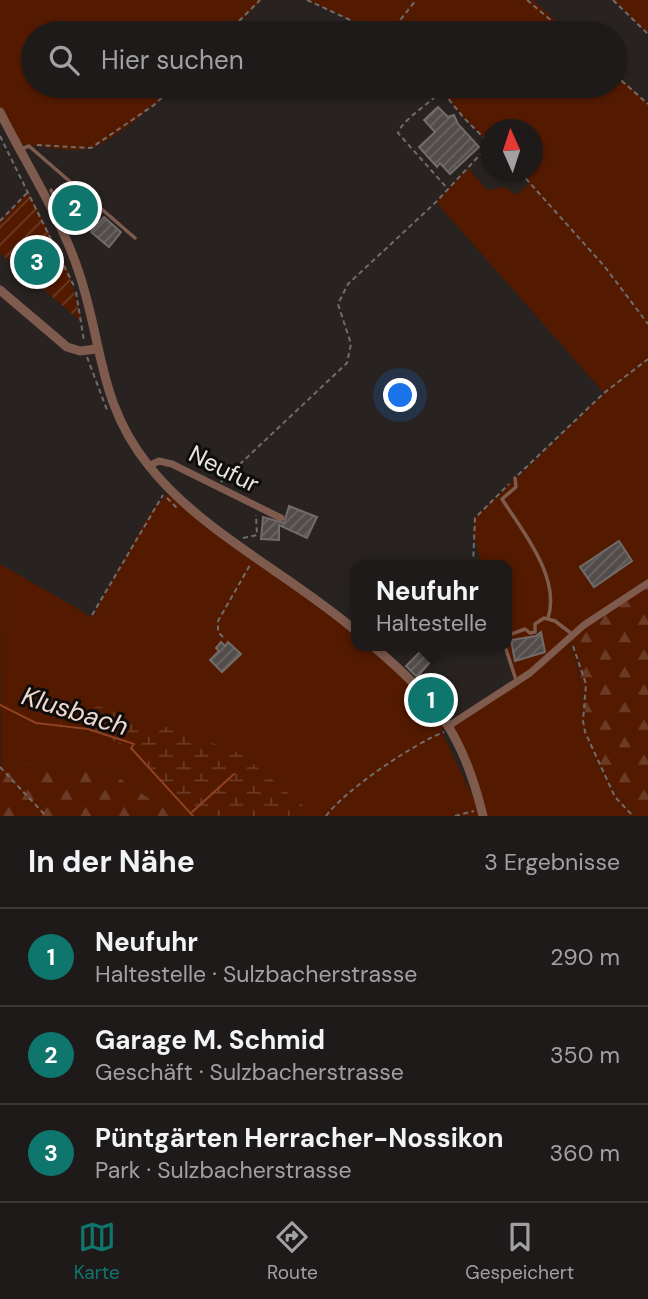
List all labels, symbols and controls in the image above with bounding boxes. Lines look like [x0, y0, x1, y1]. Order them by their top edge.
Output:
search box [21, 21, 627, 98]
icon: search [45, 41, 83, 79]
text: Hier suchen [101, 43, 244, 77]
north arrow [480, 119, 543, 182]
pin: 2 [52, 182, 98, 234]
pin: 3 [14, 236, 60, 288]
your location [383, 378, 417, 412]
street label: Neufur [184, 438, 265, 499]
popup [351, 560, 512, 651]
text: Neufuhr [376, 574, 479, 608]
text: Haltestelle [376, 608, 487, 638]
pin: 1 [408, 674, 454, 726]
water label: Klusbach [18, 679, 132, 743]
text: In der Nähe [28, 842, 195, 881]
text: 3 Ergebnisse [484, 847, 620, 877]
text: Neufuhr [95, 925, 198, 959]
text: 1 [47, 942, 55, 972]
text: 290 m [550, 942, 620, 972]
text: Haltestelle · Sulzbacherstrasse [95, 959, 417, 989]
text: Garage M. Schmid [95, 1023, 325, 1057]
text: 2 [44, 1040, 58, 1070]
text: 350 m [550, 1040, 620, 1070]
text: Geschäft · Sulzbacherstrasse [95, 1057, 404, 1087]
text: Püntgärten Herracher-Nossikon [95, 1121, 504, 1155]
text: 3 [44, 1138, 58, 1168]
text: 360 m [550, 1138, 620, 1168]
text: Park · Sulzbacherstrasse [95, 1155, 352, 1185]
tab: Karte [74, 1218, 120, 1285]
tab: Route [267, 1218, 318, 1285]
tab: Gespeichert [465, 1218, 574, 1285]

